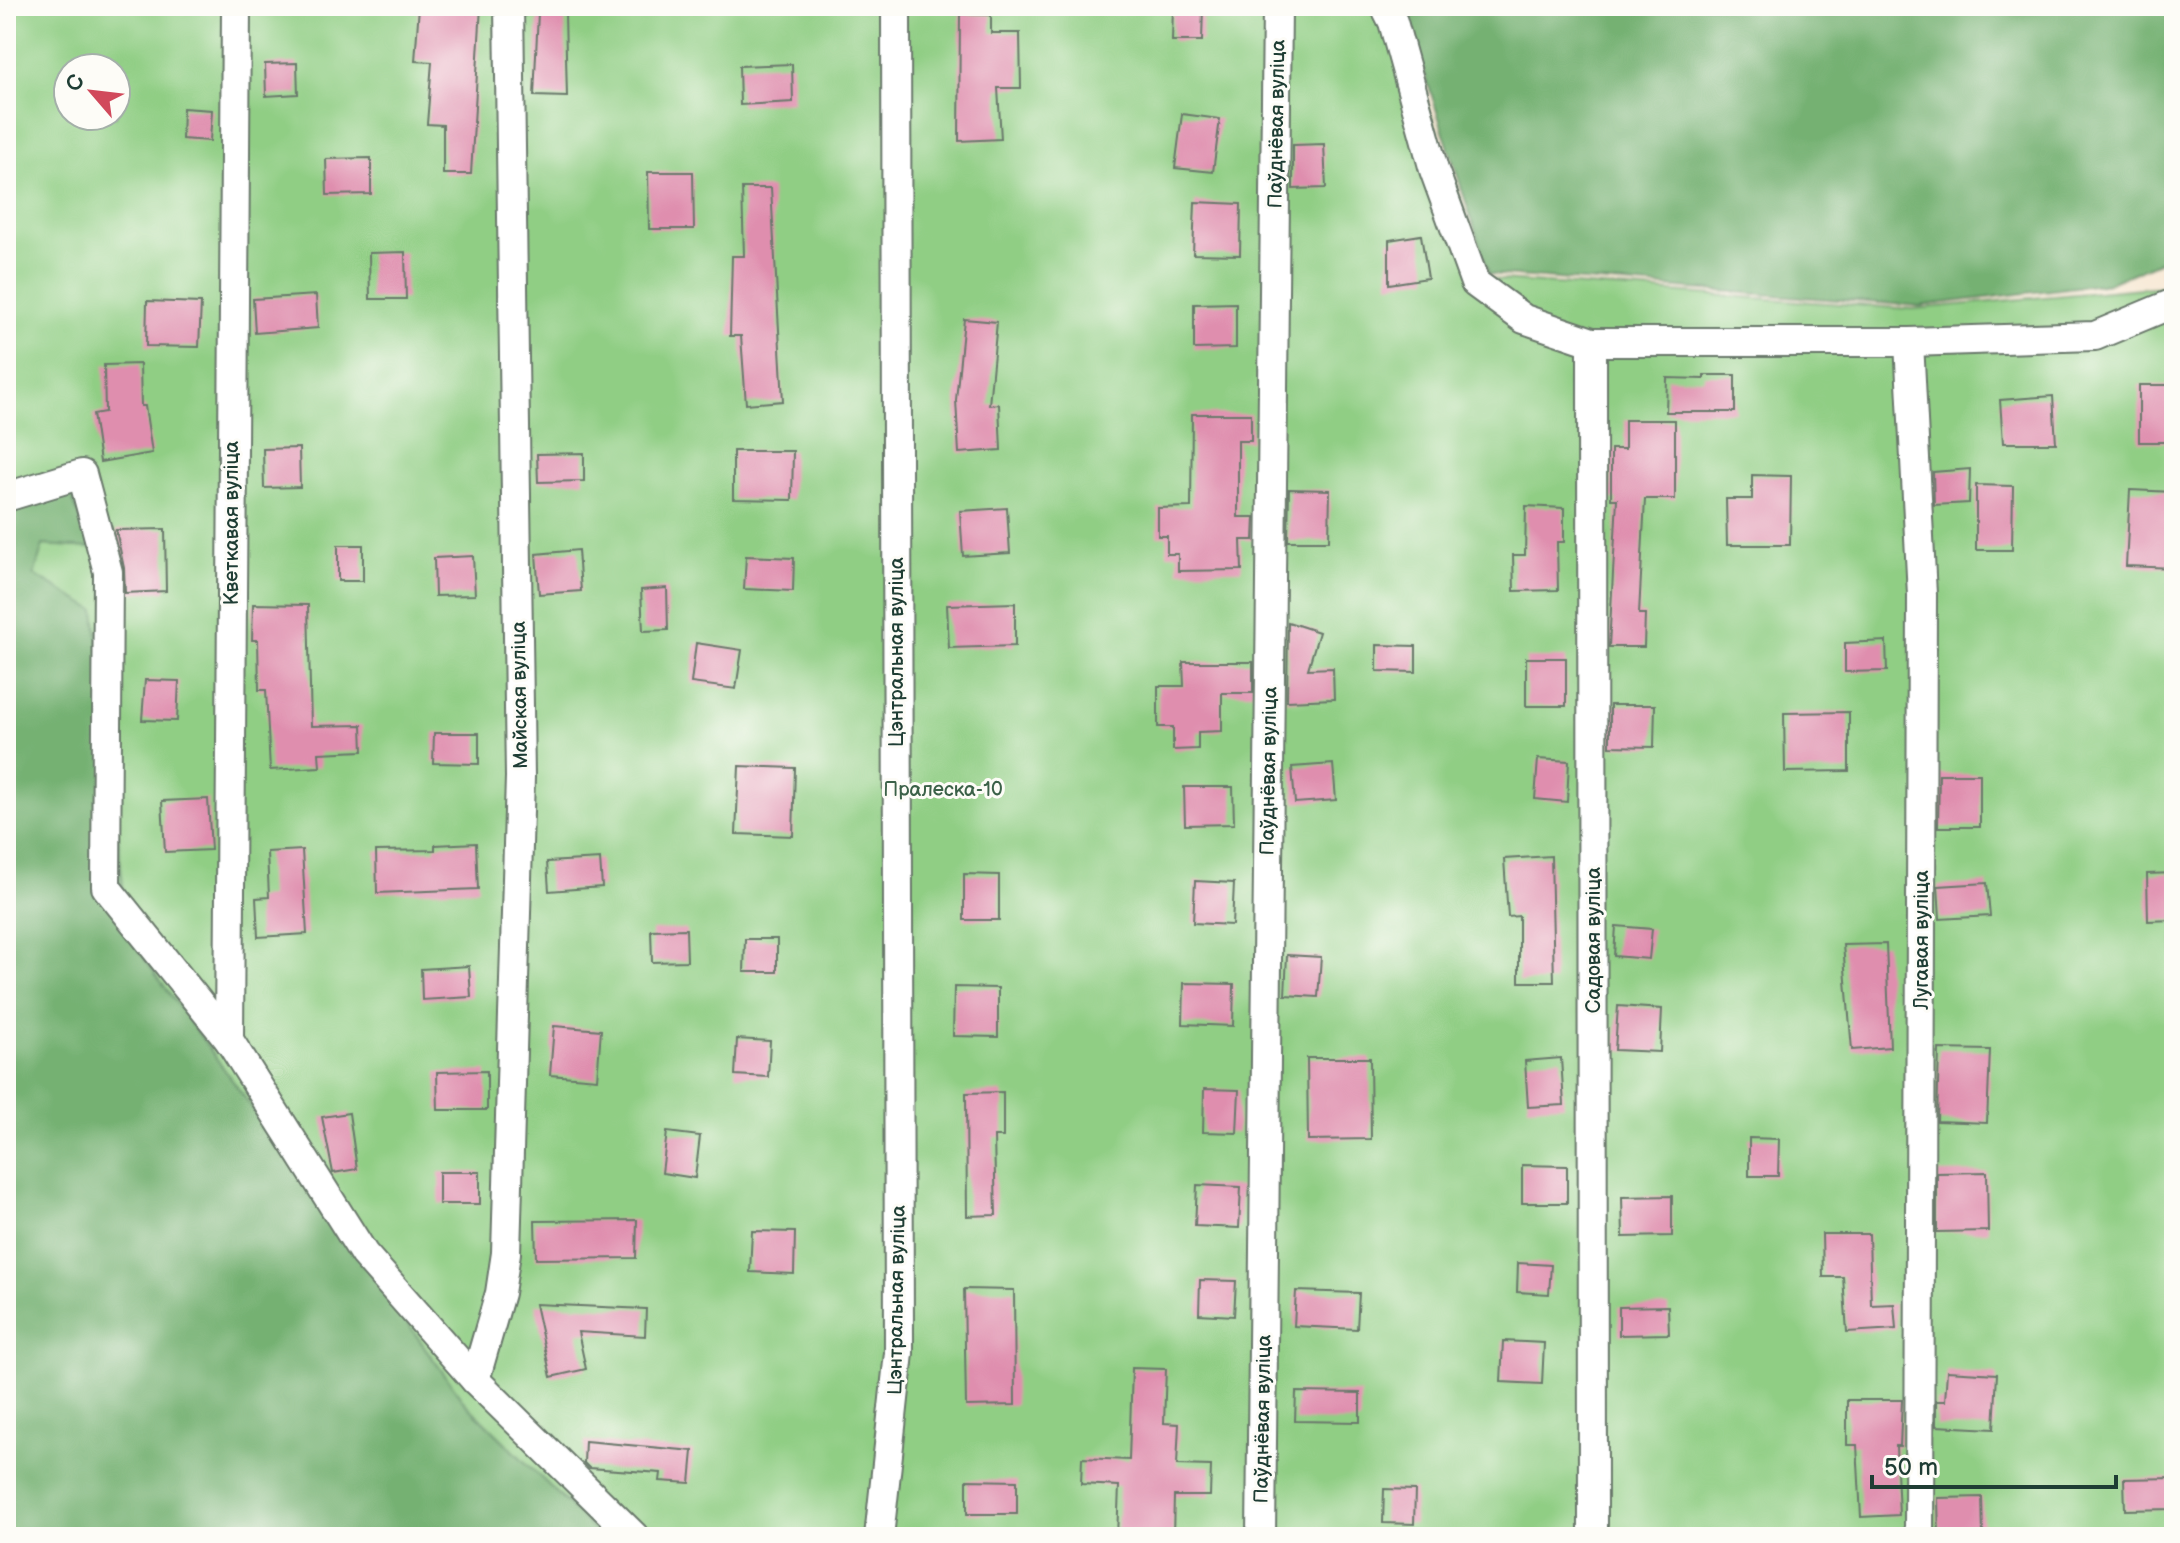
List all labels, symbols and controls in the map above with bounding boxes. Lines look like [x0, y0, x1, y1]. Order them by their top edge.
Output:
street label: Паўднёвая вуліца [1264, 39, 1290, 209]
north arrow [52, 52, 132, 132]
text: С [60, 70, 91, 96]
street label: Кветкавая вуліца [220, 441, 244, 605]
street label: Цэнтральная вуліца [885, 557, 909, 747]
street label: Майская вуліца [507, 621, 533, 769]
street label: Паўднёвая вуліца [1256, 686, 1282, 856]
park label: Пралеска-10 [883, 778, 1003, 802]
street label: Садовая вуліца [1582, 867, 1606, 1013]
street label: Лугавая вуліца [1910, 870, 1934, 1011]
street label: Цэнтральная вуліца [883, 1205, 911, 1395]
street label: Паўднёвая вуліца [1250, 1334, 1276, 1504]
scale bar [1872, 1439, 2116, 1489]
text: 50 m [1884, 1453, 1938, 1482]

